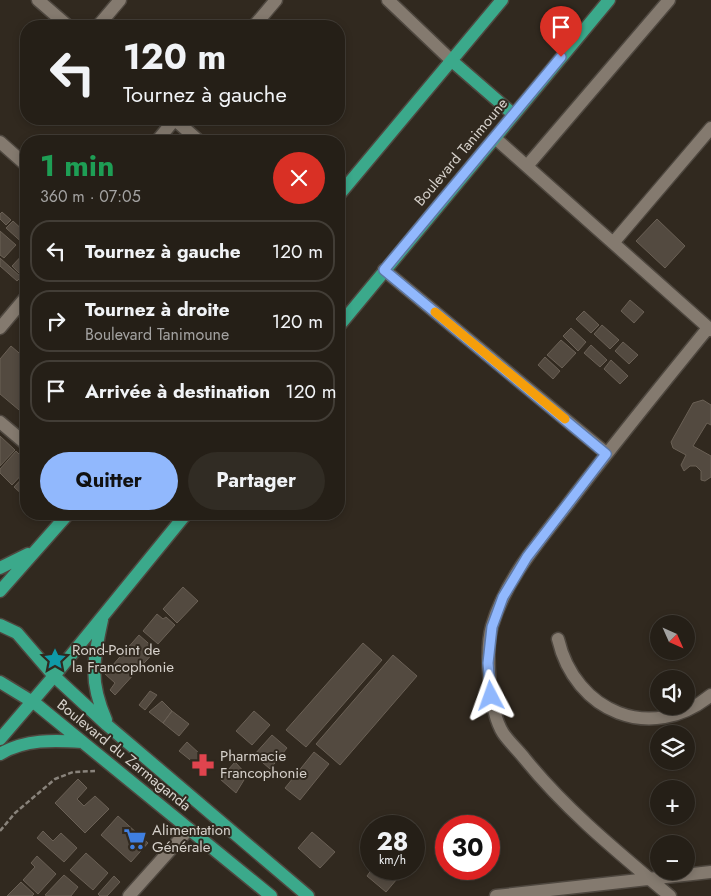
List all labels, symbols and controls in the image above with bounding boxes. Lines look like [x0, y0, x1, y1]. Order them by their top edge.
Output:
pin [540, 6, 582, 57]
icon: arrive [547, 13, 575, 41]
text: 120 m [123, 32, 226, 82]
icon: left [40, 40, 105, 105]
text: Tournez à gauche [123, 78, 287, 110]
street label: Boulevard Tanimoune [409, 93, 513, 211]
text: 1 min [40, 144, 114, 187]
button: close [273, 152, 325, 204]
text: 360 m · 07:05 [40, 185, 141, 208]
icon: left [42, 237, 70, 265]
text: Tournez à gauche [85, 238, 241, 265]
text: 120 m [272, 238, 323, 265]
text: Tournez à droite [85, 296, 230, 323]
icon: right [42, 307, 70, 335]
text: 120 m [272, 308, 323, 335]
text: Boulevard Tanimoune [85, 323, 229, 346]
icon: arrive [42, 377, 70, 405]
text: Arrivée à destination [85, 378, 270, 405]
text: 120 m [285, 378, 337, 405]
button: Quitter [40, 452, 178, 510]
button: Partager [188, 452, 325, 510]
north arrow [650, 615, 695, 660]
map controls [650, 615, 695, 880]
place label: Rond-Point de la Francophonie [72, 639, 174, 678]
place icon: Rond-Point de la Francophonie [42, 646, 68, 672]
position arrow [464, 669, 516, 721]
button: sound [650, 670, 695, 715]
street label: Boulevard du Zarmaganda [52, 694, 196, 816]
button: layers [650, 725, 695, 770]
place label: Pharmacie Francophonie [220, 745, 307, 784]
pharmacy icon: Pharmacie Francophonie [190, 752, 216, 778]
button: + [650, 780, 695, 825]
speed limit sign: 30 [435, 815, 500, 880]
place label: Alimentation Générale [152, 819, 231, 858]
text: 28 [376, 823, 409, 859]
supermarket icon: Alimentation Générale [122, 826, 148, 852]
button: − [650, 835, 695, 880]
text: km/h [379, 851, 406, 869]

